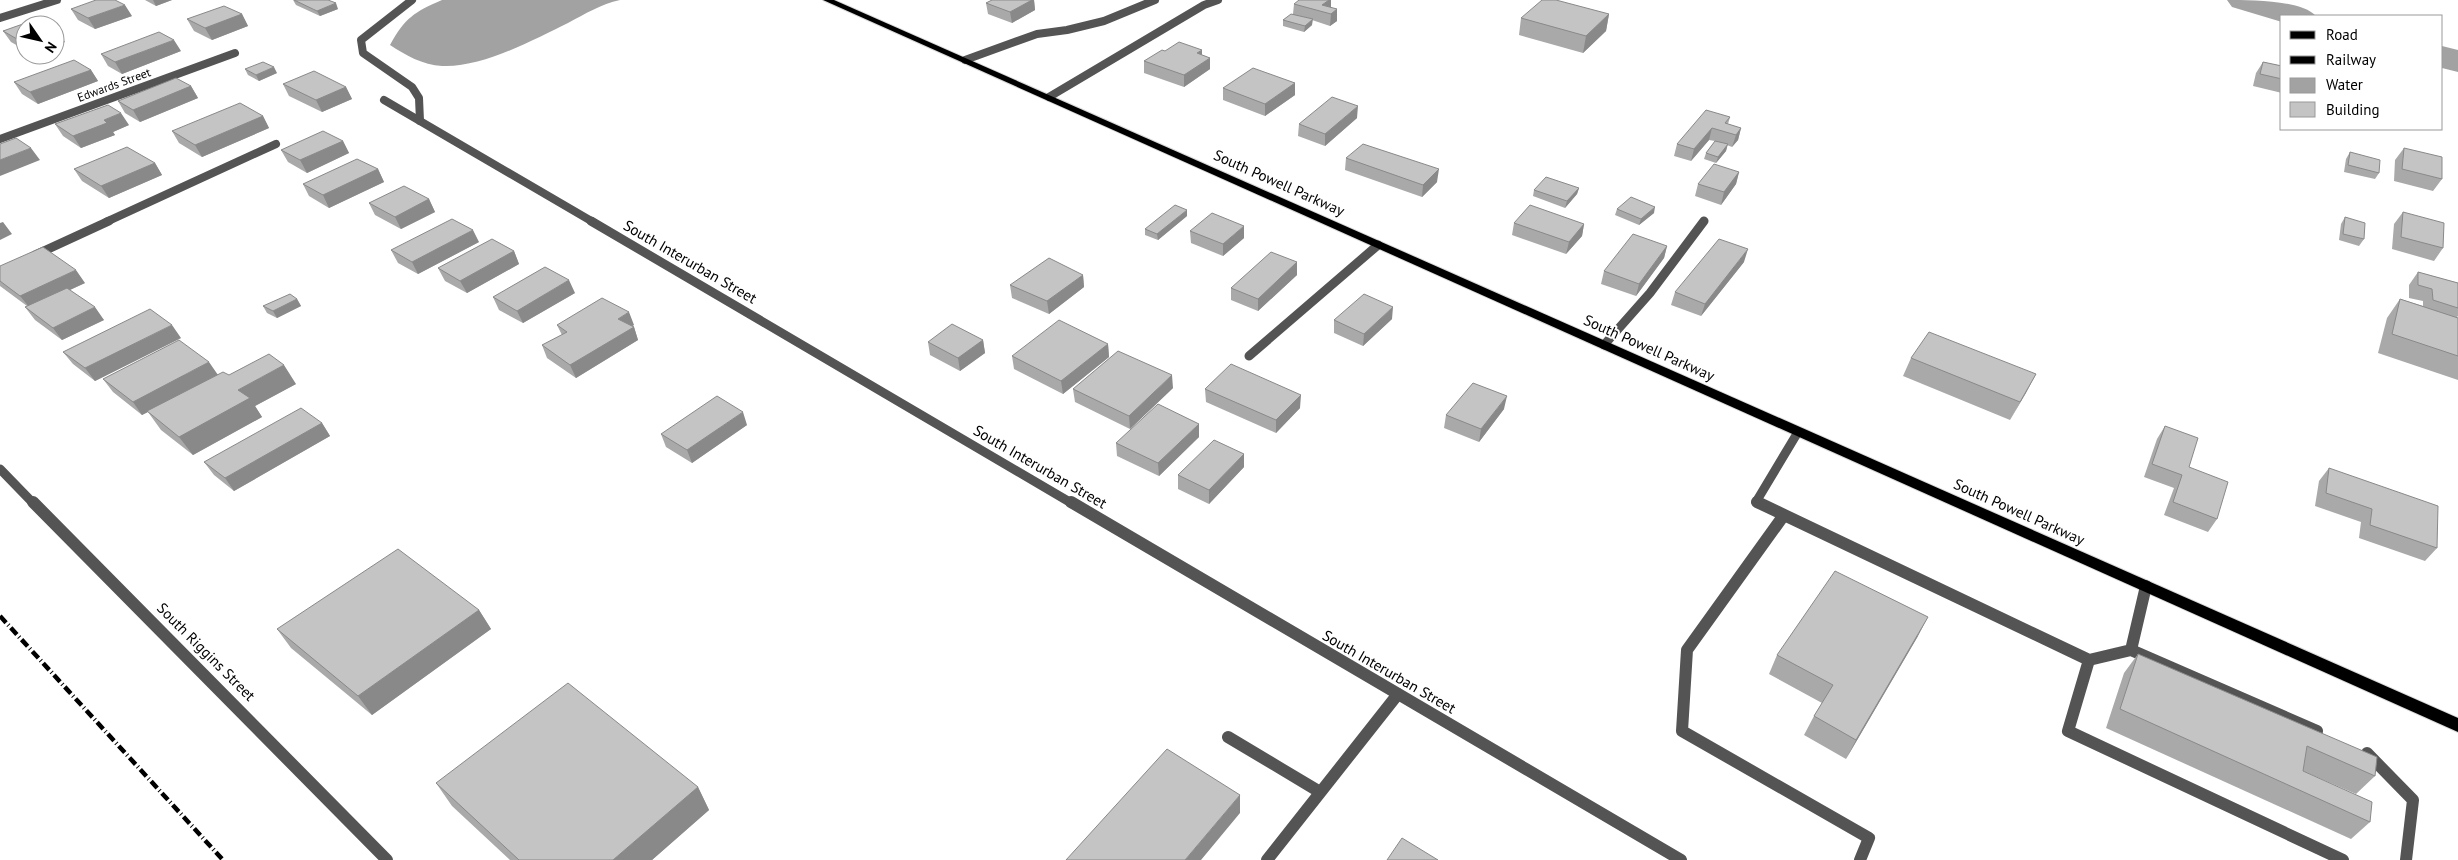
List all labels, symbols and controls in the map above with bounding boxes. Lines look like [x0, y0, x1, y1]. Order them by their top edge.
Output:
north arrow [15, 15, 65, 65]
legend [2280, 15, 2443, 130]
text: Road [2326, 25, 2358, 44]
text: N [41, 38, 61, 56]
text: Railway [2326, 50, 2376, 69]
street label: Edwards Street [75, 64, 153, 105]
text: Water [2326, 75, 2363, 94]
text: Building [2326, 100, 2380, 119]
street label: South Powell Parkway [1211, 145, 1348, 220]
street label: South Interurban Street [620, 216, 760, 308]
street label: South Powell Parkway [1581, 310, 1718, 385]
street label: South Interurban Street [970, 421, 1110, 513]
street label: South Powell Parkway [1951, 474, 2088, 549]
street label: South Riggins Street [153, 599, 259, 705]
street label: South Interurban Street [1319, 626, 1459, 718]

